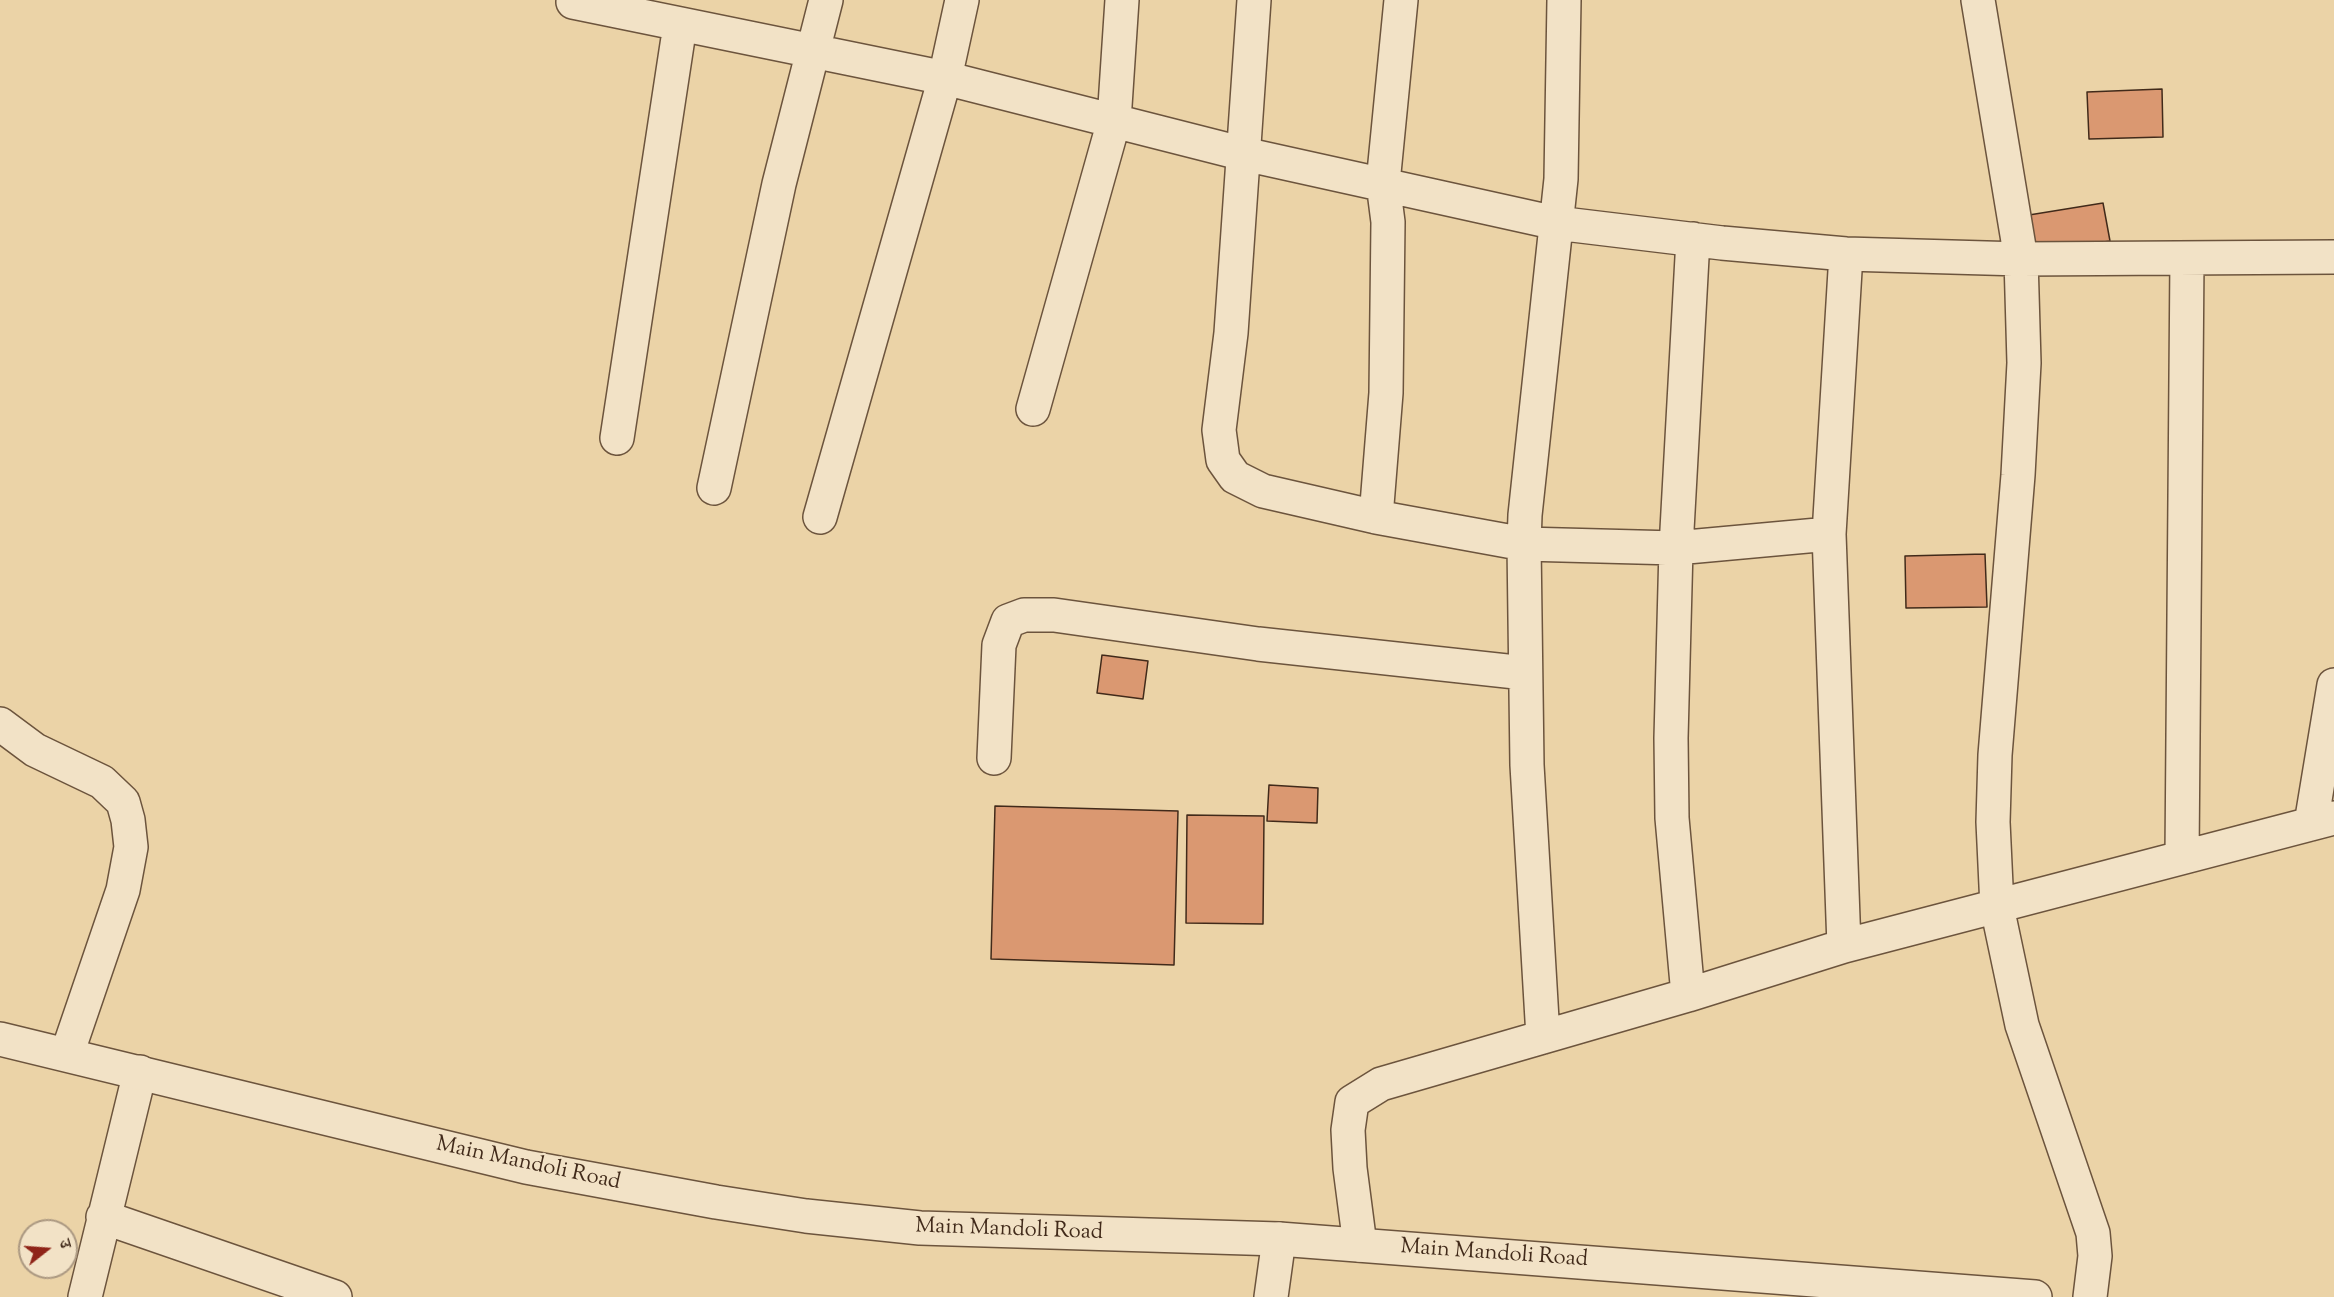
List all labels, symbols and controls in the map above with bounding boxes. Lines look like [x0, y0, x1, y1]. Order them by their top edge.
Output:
street label: Main Mandoli Road [433, 1133, 623, 1197]
street label: Main Mandoli Road [915, 1215, 1103, 1247]
north arrow [18, 1219, 78, 1279]
street label: Main Mandoli Road [1399, 1235, 1589, 1275]
text: उ [52, 1237, 76, 1251]

